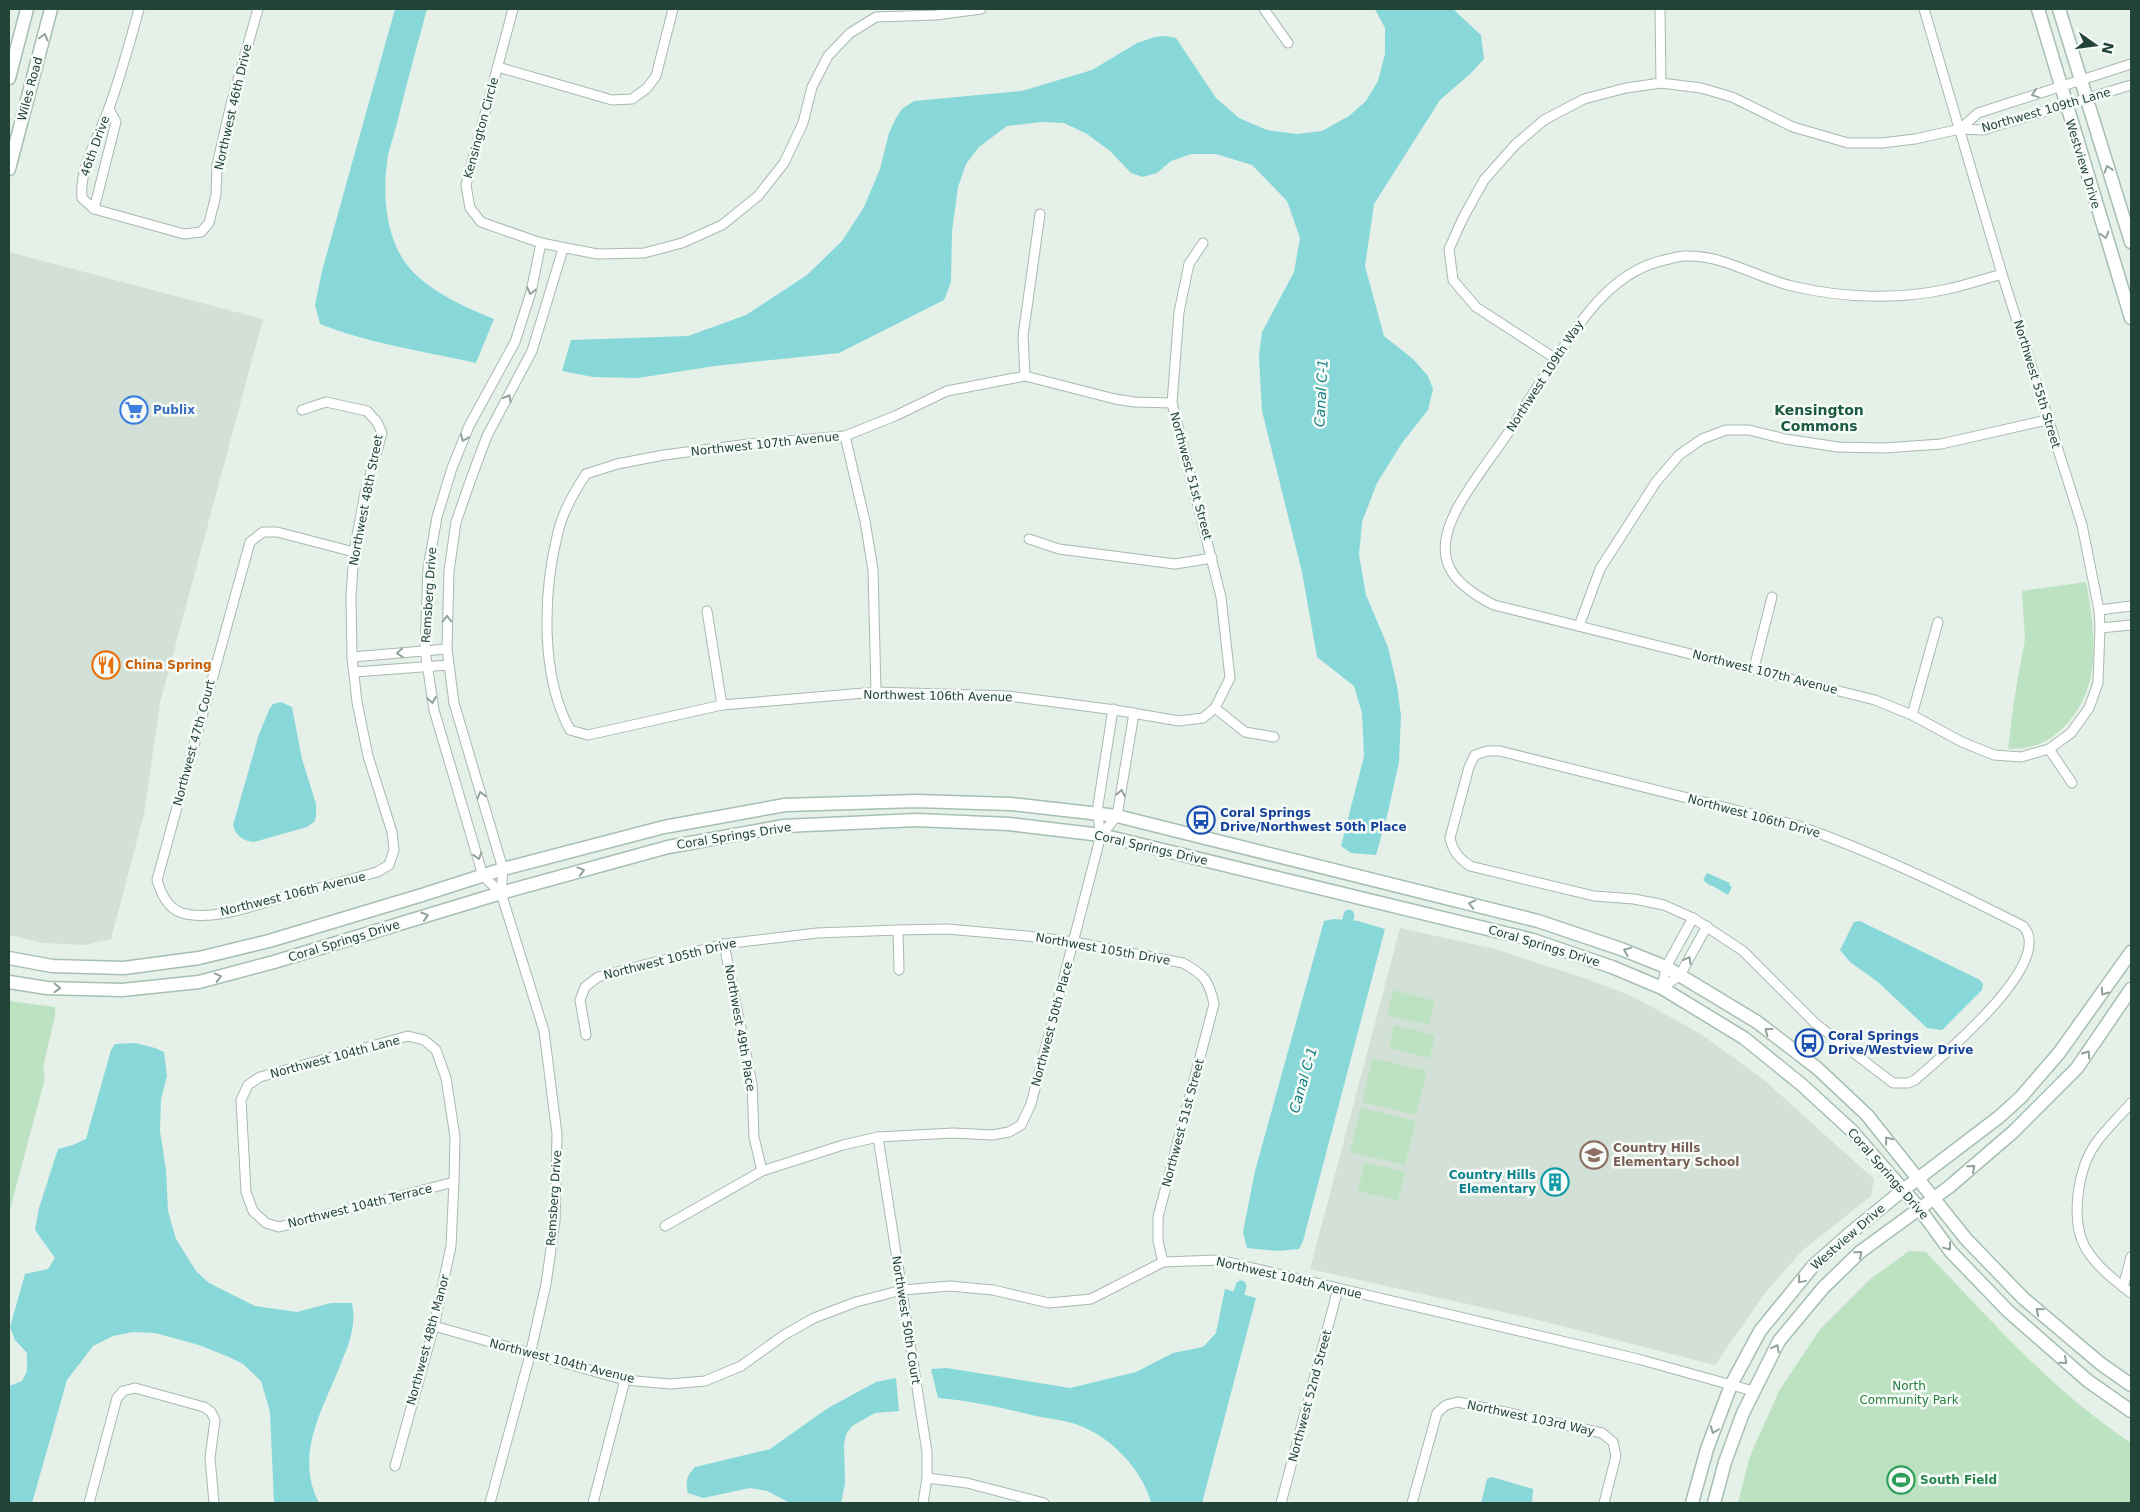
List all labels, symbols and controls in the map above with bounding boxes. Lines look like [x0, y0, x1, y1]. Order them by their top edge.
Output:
north arrow [2070, 20, 2120, 70]
one-way arrow [38, 33, 49, 42]
text: N [2098, 41, 2117, 56]
street label: Northwest 46th Drive [212, 43, 254, 171]
street label: Wiles Road [15, 55, 45, 123]
street label: Kensington Circle [461, 76, 501, 180]
street label: Northwest 109th Lane [1980, 85, 2112, 135]
one-way arrow [2031, 88, 2039, 98]
street label: 46th Drive [78, 114, 112, 178]
street label: Westview Drive [2063, 118, 2103, 210]
one-way arrow [2104, 166, 2114, 174]
one-way arrow [2099, 230, 2109, 239]
one-way arrow [526, 286, 536, 294]
street label: Northwest 109th Way [1504, 318, 1586, 434]
street label: Northwest 55th Street [2011, 318, 2063, 450]
water label: Canal C-1 [1311, 359, 1331, 427]
one-way arrow [502, 394, 512, 403]
supermarket icon: Publix [119, 395, 149, 425]
district label: Kensington Commons [1774, 402, 1864, 434]
place label: Publix [153, 403, 195, 417]
street label: Northwest 51st Street [1167, 410, 1215, 542]
street label: Northwest 107th Avenue [690, 429, 840, 459]
street label: Northwest 48th Street [346, 433, 386, 567]
one-way arrow [460, 433, 471, 442]
street label: Remsberg Drive [419, 546, 439, 644]
one-way arrow [442, 615, 452, 623]
one-way arrow [396, 647, 404, 658]
street label: Northwest 107th Avenue [1691, 647, 1839, 697]
restaurant icon: China Spring [91, 650, 121, 680]
place label: China Spring [125, 658, 212, 672]
street label: Northwest 47th Court [170, 678, 218, 808]
street label: Northwest 106th Avenue [863, 688, 1013, 704]
one-way arrow [427, 695, 437, 704]
one-way arrow [1115, 788, 1125, 797]
one-way arrow [477, 791, 487, 800]
street label: Northwest 106th Drive [1686, 792, 1822, 840]
bus stop icon: Coral Springs Drive/Northwest 50th Place [1186, 805, 1216, 835]
place label: Coral Springs Drive/Northwest 50th Place [1220, 806, 1407, 834]
street label: Coral Springs Drive [676, 820, 792, 852]
street label: Coral Springs Drive [1093, 828, 1209, 868]
one-way arrow [472, 851, 482, 859]
one-way arrow [576, 867, 584, 877]
street label: Northwest 106th Avenue [219, 869, 367, 919]
one-way arrow [1468, 899, 1477, 909]
one-way arrow [420, 912, 428, 922]
street label: Coral Springs Drive [287, 917, 401, 965]
street label: Coral Springs Drive [1487, 922, 1601, 970]
street label: Northwest 105th Drive [1035, 930, 1171, 968]
street label: Northwest 105th Drive [602, 936, 738, 982]
one-way arrow [1623, 947, 1632, 958]
one-way arrow [1682, 956, 1692, 965]
street label: Northwest 50th Place [1029, 960, 1075, 1088]
street label: Northwest 49th Place [722, 963, 758, 1093]
one-way arrow [214, 972, 223, 983]
one-way arrow [54, 983, 61, 993]
one-way arrow [2101, 986, 2110, 996]
one-way arrow [1765, 1028, 1774, 1036]
bus stop icon: Coral Springs Drive/Westview Drive [1794, 1028, 1824, 1058]
place label: Coral Springs Drive/Westview Drive [1828, 1029, 1973, 1057]
street label: Northwest 104th Lane [269, 1033, 401, 1081]
water label: Canal C-1 [1286, 1045, 1320, 1115]
one-way arrow [2081, 1050, 2090, 1060]
street label: Northwest 51st Street [1159, 1057, 1207, 1189]
street label: Coral Springs Drive [1845, 1126, 1931, 1222]
one-way arrow [1885, 1137, 1893, 1146]
school or university icon: Country Hills Elementary School [1579, 1140, 1609, 1170]
place label: Country Hills Elementary School [1613, 1141, 1739, 1169]
street label: Remsberg Drive [544, 1149, 564, 1247]
one-way arrow [1966, 1164, 1975, 1173]
building icon: Country Hills Elementary [1540, 1167, 1570, 1197]
place label: Country Hills Elementary [1449, 1168, 1536, 1196]
street label: Northwest 104th Terrace [286, 1181, 434, 1231]
street label: Westview Drive [1808, 1201, 1888, 1273]
one-way arrow [1942, 1241, 1951, 1251]
one-way arrow [1853, 1251, 1862, 1260]
street label: Northwest 104th Avenue [1215, 1254, 1363, 1302]
street label: Northwest 50th Court [889, 1255, 923, 1386]
street label: Northwest 48th Manor [404, 1273, 452, 1407]
one-way arrow [1798, 1274, 1806, 1283]
one-way arrow [2035, 1307, 2044, 1316]
street label: Northwest 52nd Street [1286, 1328, 1334, 1464]
street label: Northwest 104th Avenue [488, 1336, 636, 1386]
one-way arrow [1769, 1345, 1779, 1354]
one-way arrow [2059, 1355, 2068, 1364]
park label: North Community Park [1859, 1379, 1959, 1407]
street label: Northwest 103rd Way [1466, 1398, 1596, 1438]
one-way arrow [1709, 1425, 1720, 1434]
sports icon: South Field [1886, 1465, 1916, 1495]
place label: South Field [1920, 1473, 1997, 1487]

